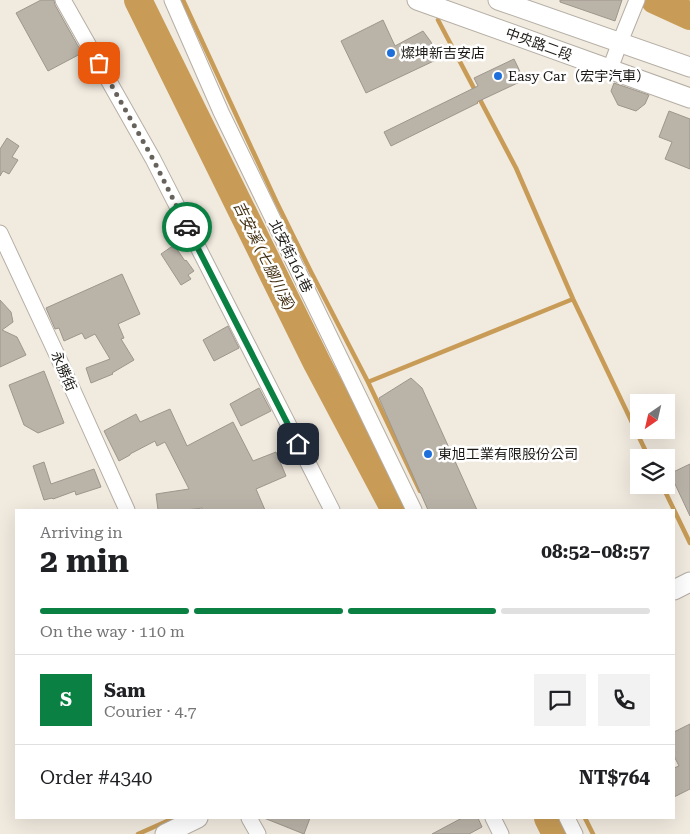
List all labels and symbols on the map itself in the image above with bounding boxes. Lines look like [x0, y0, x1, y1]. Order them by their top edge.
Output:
street label: 中央路二段 [503, 25, 575, 63]
pin [78, 42, 120, 84]
place label: 燦坤新吉安店 [401, 45, 485, 61]
marker: 燦坤新吉安店 [385, 47, 397, 59]
place label: Easy Car（宏宇汽車） [508, 68, 650, 84]
marker: Easy Car（宏宇汽車） [492, 70, 504, 82]
water label: 吉安溪 (七腳川溪) [230, 198, 298, 314]
courier [162, 202, 212, 252]
street label: 北安街161巷 [266, 217, 316, 295]
street label: 永勝街 [48, 349, 80, 393]
north arrow [630, 394, 675, 439]
pin [277, 423, 319, 465]
place label: 東旭工業有限股份公司 [438, 446, 578, 462]
marker: 東旭工業有限股份公司 [422, 448, 434, 460]

